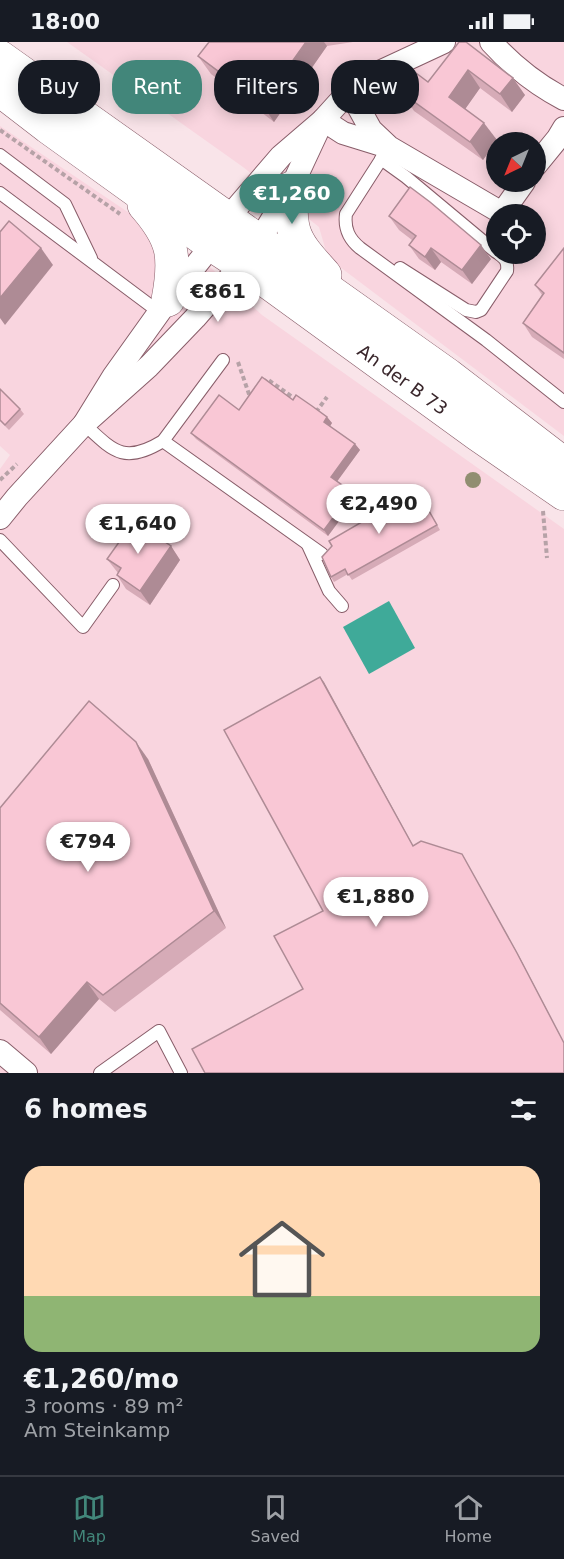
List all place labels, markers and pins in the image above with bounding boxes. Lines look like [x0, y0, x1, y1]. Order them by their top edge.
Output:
pin: €1,260 [243, 174, 341, 225]
pin: €861 [182, 272, 254, 323]
pin: €2,490 [330, 484, 428, 535]
pin: €1,640 [89, 504, 187, 555]
pin: €794 [52, 822, 124, 873]
pin: €1,880 [327, 877, 425, 928]

